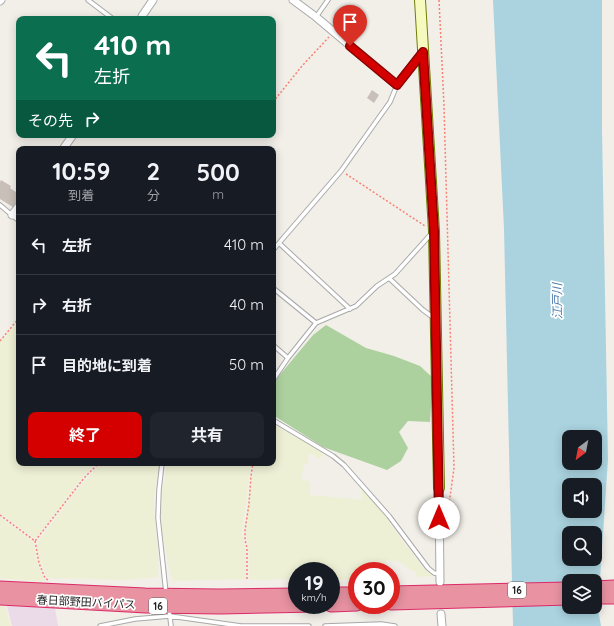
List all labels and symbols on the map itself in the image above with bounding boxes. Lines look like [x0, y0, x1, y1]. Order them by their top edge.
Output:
pin [333, 5, 367, 46]
water label: 江戸川 [549, 281, 565, 319]
north arrow [562, 430, 602, 470]
position arrow [418, 497, 460, 539]
speed limit sign: 30 [348, 562, 400, 614]
road number: 16 [508, 582, 526, 598]
street label: 春日部野田バイパス [36, 592, 136, 612]
road number: 16 [149, 598, 167, 614]

